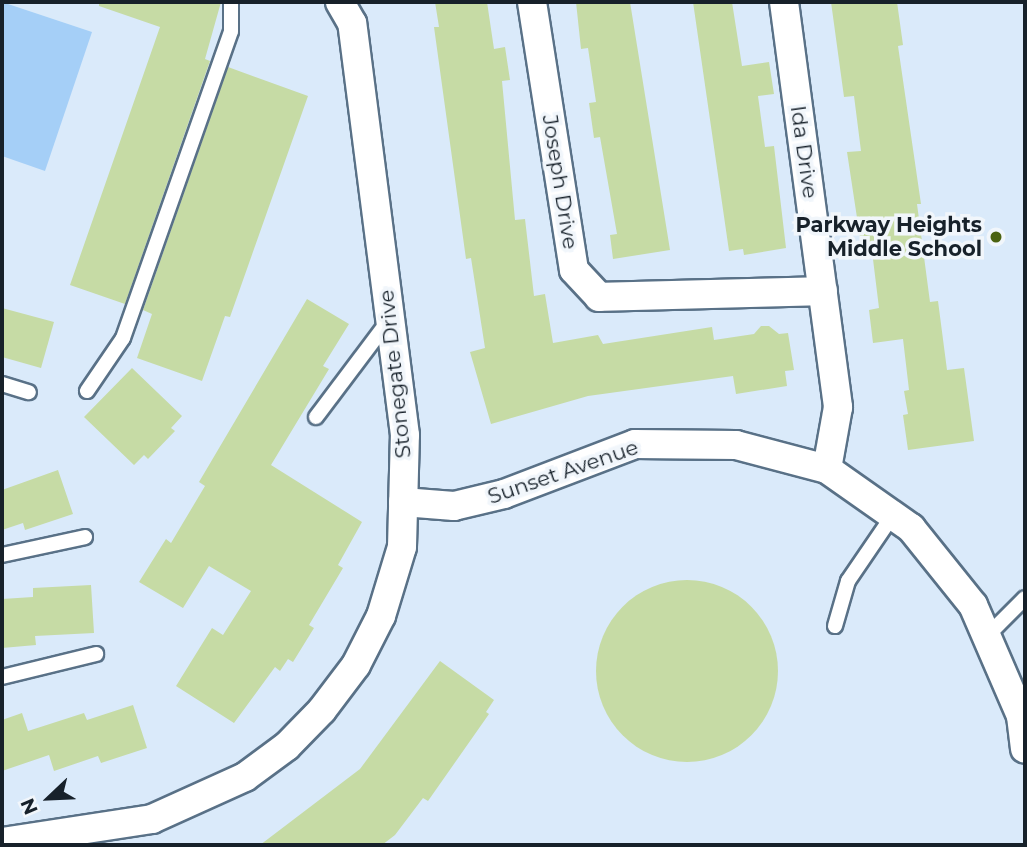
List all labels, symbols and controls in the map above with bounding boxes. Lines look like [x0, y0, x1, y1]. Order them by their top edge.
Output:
street label: Ida Drive [785, 104, 823, 200]
street label: Joseph Drive [537, 113, 583, 251]
place label: Parkway Heights Middle School [795, 212, 982, 262]
marker: Parkway Heights Middle School [988, 229, 1004, 245]
street label: Stonegate Drive [374, 289, 416, 459]
street label: Sunset Avenue [484, 434, 642, 510]
north arrow [14, 763, 84, 833]
text: N [16, 795, 43, 818]

